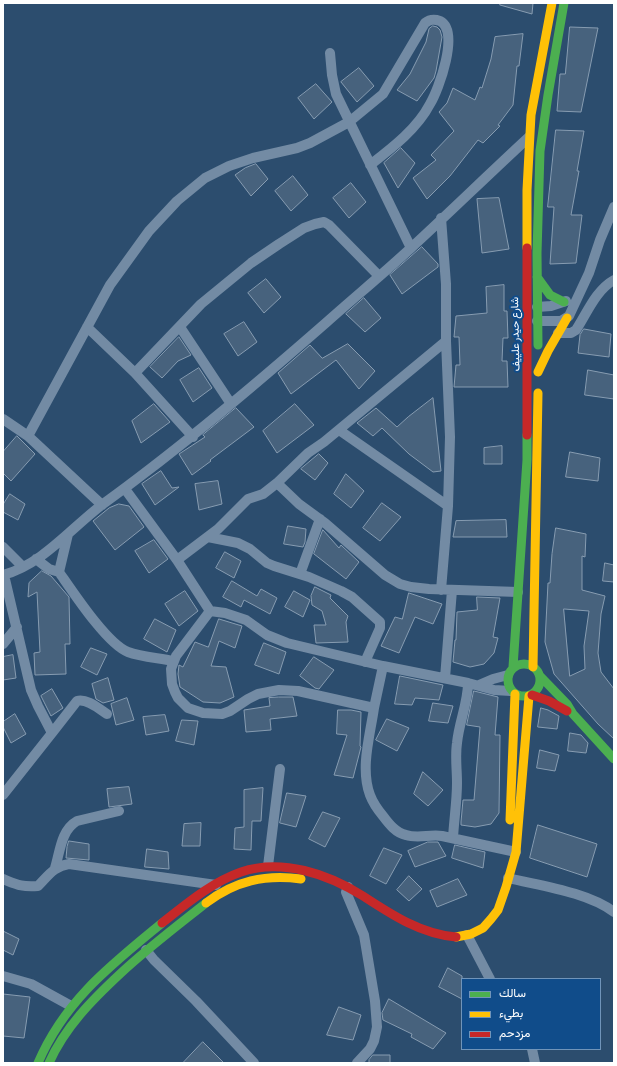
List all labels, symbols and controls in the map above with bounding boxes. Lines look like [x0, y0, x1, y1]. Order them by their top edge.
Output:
street label: شارع حيدر علييف [509, 297, 523, 371]
legend [461, 978, 601, 1050]
text: سالك [499, 986, 526, 1001]
text: بطيء [499, 1006, 523, 1021]
text: مزدحم [499, 1026, 530, 1041]

